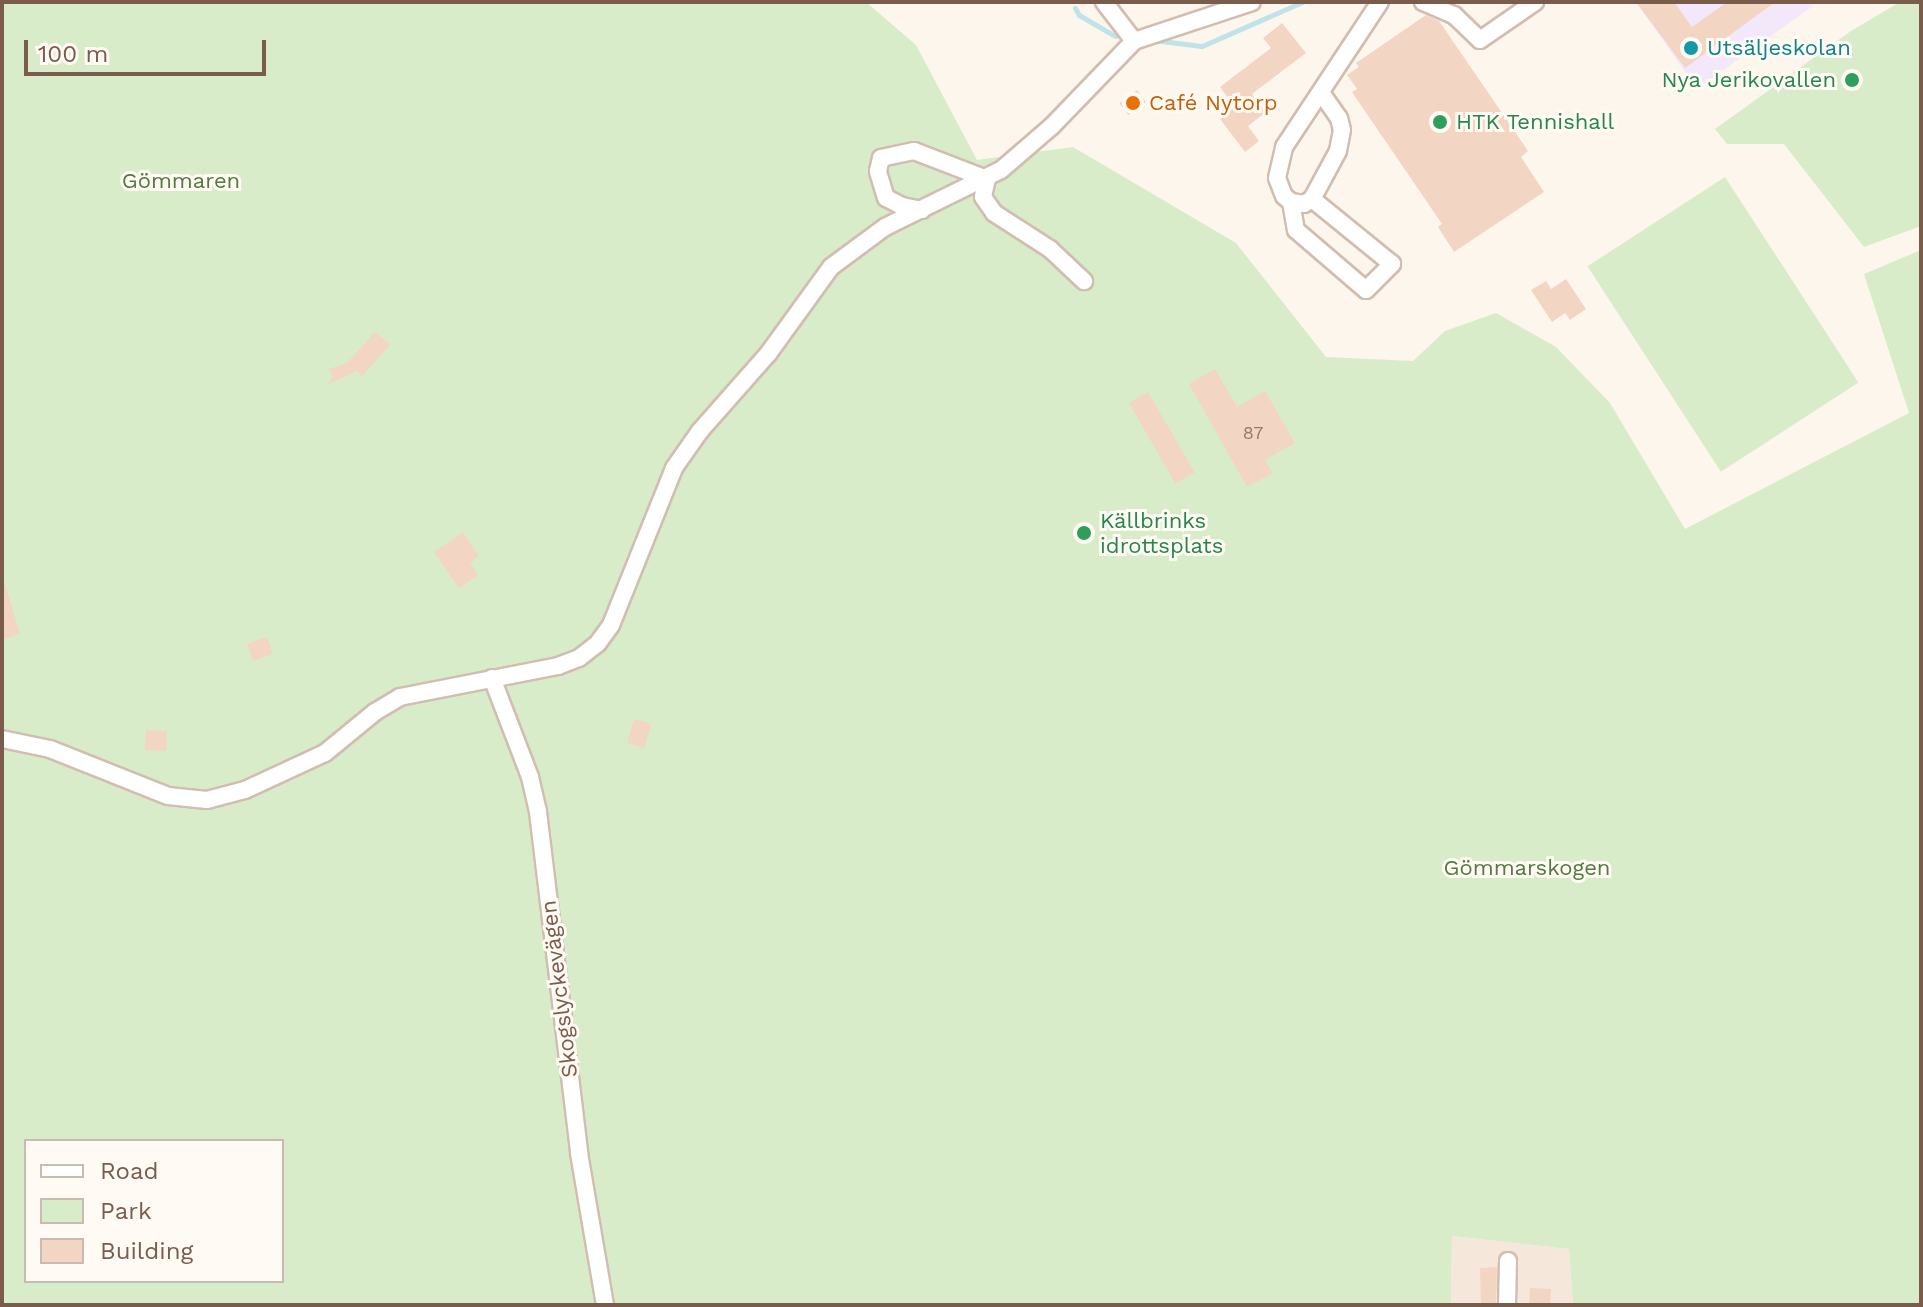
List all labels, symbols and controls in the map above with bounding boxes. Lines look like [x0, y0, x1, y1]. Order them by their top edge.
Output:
scale bar [28, 24, 270, 74]
place label: Utsäljeskolan [1707, 35, 1851, 61]
marker: Utsäljeskolan [1682, 39, 1700, 57]
text: 100 m [38, 40, 108, 68]
place label: Nya Jerikovallen [1660, 67, 1836, 93]
marker: Nya Jerikovallen [1843, 71, 1861, 89]
place label: Café Nytorp [1149, 90, 1278, 116]
marker: Café Nytorp [1124, 94, 1142, 112]
place label: HTK Tennishall [1456, 109, 1615, 135]
marker: HTK Tennishall [1431, 113, 1449, 131]
park label: Gömmaren [122, 168, 240, 194]
house number: 87 [1243, 422, 1263, 444]
place label: Källbrinks idrottsplats [1100, 507, 1223, 558]
marker: Källbrinks idrottsplats [1075, 524, 1093, 542]
park label: Gömmarskogen [1444, 855, 1610, 881]
street label: Skogslyckevägen [535, 899, 583, 1079]
legend [24, 1139, 284, 1283]
text: Road [100, 1157, 159, 1185]
text: Park [100, 1197, 152, 1225]
text: Building [100, 1237, 193, 1265]

